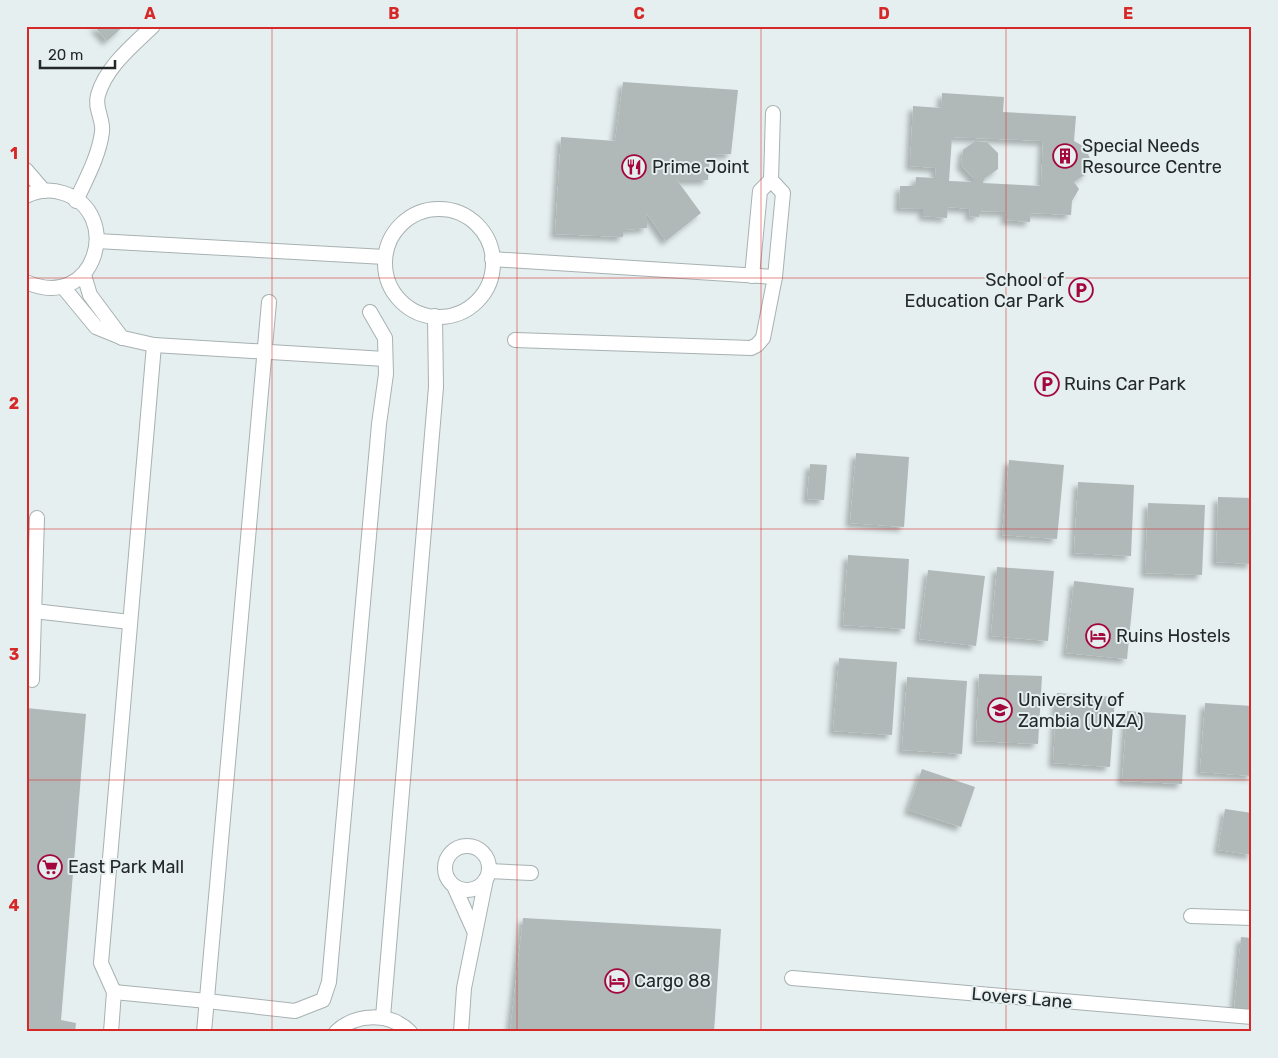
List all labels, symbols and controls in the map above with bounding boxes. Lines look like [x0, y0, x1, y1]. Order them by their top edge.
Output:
text: A [144, 4, 156, 23]
text: B [388, 4, 400, 23]
text: C [633, 4, 645, 23]
text: D [878, 4, 890, 23]
text: E [1123, 4, 1133, 23]
scale bar [40, 38, 115, 70]
text: 20 m [48, 46, 83, 64]
place label: Special Needs Resource Centre [1082, 135, 1222, 178]
building icon: Special Needs Resource Centre [1052, 143, 1078, 169]
text: 1 [10, 144, 18, 163]
restaurant icon: Prime Joint [621, 154, 647, 180]
place label: Prime Joint [652, 156, 749, 178]
place label: School of Education Car Park [905, 269, 1065, 312]
parking icon: School of Education Car Park [1068, 277, 1094, 303]
parking icon: Ruins Car Park [1034, 371, 1060, 397]
place label: Ruins Car Park [1064, 373, 1186, 395]
text: 2 [9, 394, 19, 413]
hotel icon: Ruins Hostels [1085, 623, 1111, 649]
place label: Ruins Hostels [1116, 625, 1231, 647]
text: 3 [9, 645, 19, 664]
place label: University of Zambia (UNZA) [1018, 689, 1144, 732]
school or university icon: University of Zambia (UNZA) [987, 697, 1013, 723]
supermarket icon: East Park Mall [37, 854, 63, 880]
place label: East Park Mall [68, 856, 184, 878]
text: 4 [9, 896, 20, 915]
hotel icon: Cargo 88 [604, 968, 630, 994]
place label: Cargo 88 [634, 970, 711, 992]
street label: Lovers Lane [971, 983, 1073, 1013]

